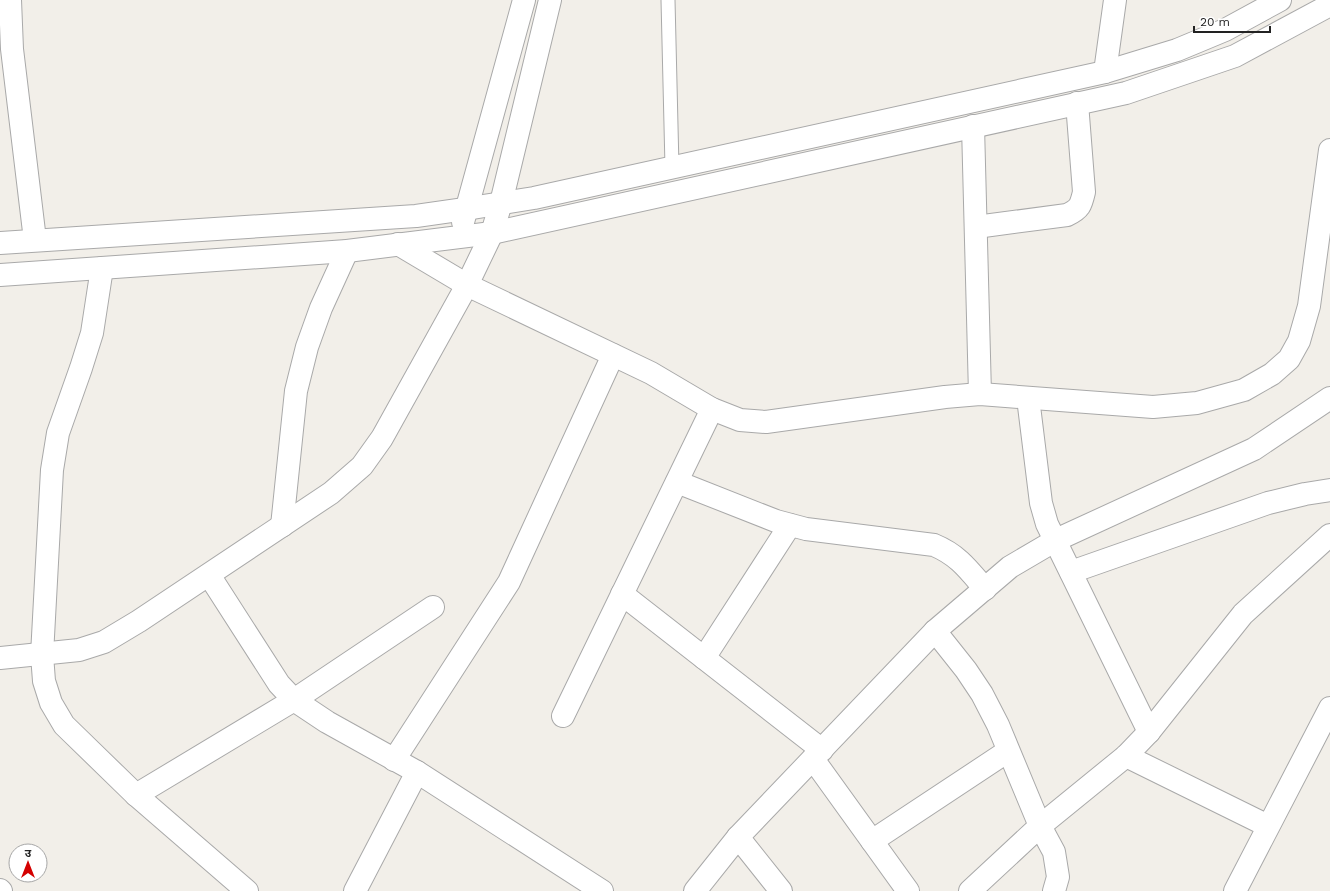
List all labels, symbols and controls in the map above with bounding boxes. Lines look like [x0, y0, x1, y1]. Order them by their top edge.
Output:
scale bar [1194, 8, 1270, 34]
text: 20 m [1200, 15, 1230, 29]
north arrow [8, 843, 48, 883]
text: उ [25, 847, 32, 860]

